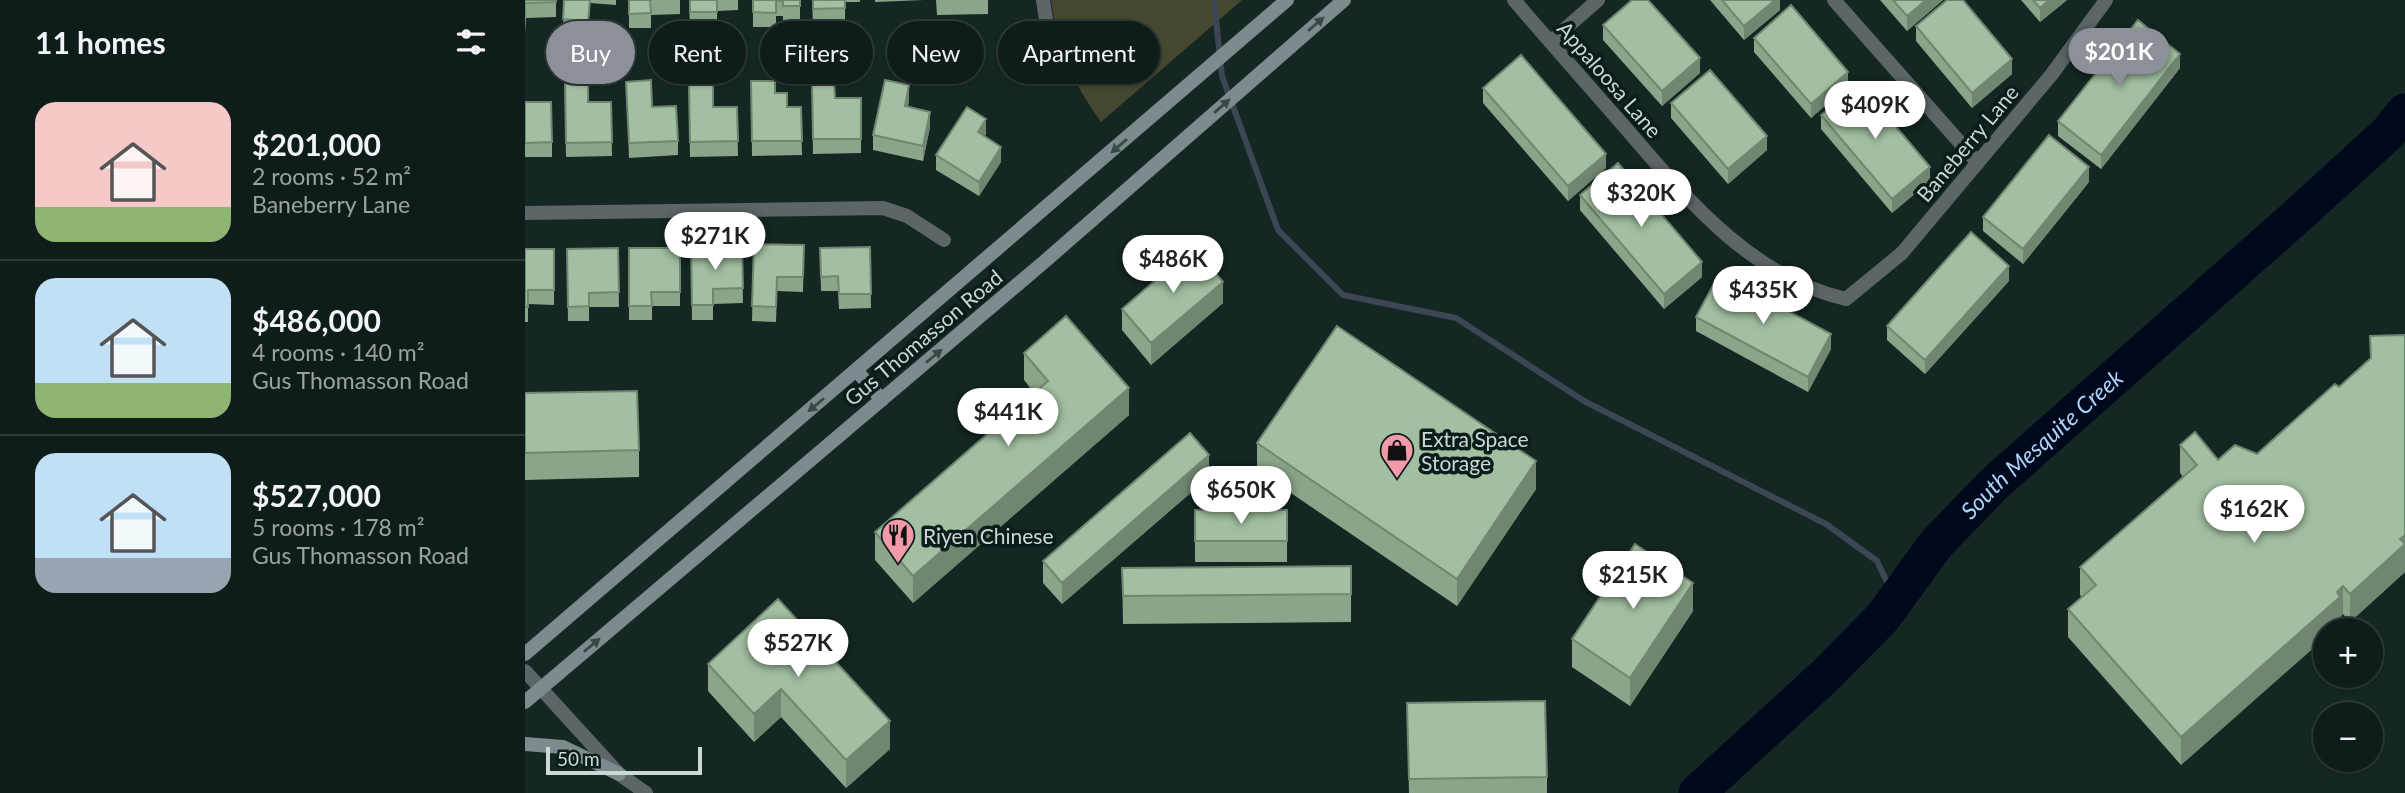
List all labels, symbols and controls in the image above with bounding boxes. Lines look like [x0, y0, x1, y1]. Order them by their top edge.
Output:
street label: Appaloosa Lane [1553, 16, 1667, 142]
one-way arrow [1308, 17, 1325, 32]
chip: Buy [546, 21, 635, 84]
chip: Rent [649, 21, 746, 84]
chip: Filters [760, 21, 873, 84]
chip: New [887, 21, 984, 84]
chip: Apartment [998, 21, 1160, 84]
icon: filters [452, 23, 490, 61]
text: 11 homes [35, 24, 166, 60]
pin: $201K [2070, 28, 2168, 88]
text: $201K [2084, 37, 2154, 65]
street label: Baneberry Lane [1911, 80, 2023, 206]
pin: $409K [1826, 82, 1924, 141]
text: $409K [1840, 90, 1910, 118]
one-way arrow [1214, 99, 1231, 114]
text: $201,000 [252, 126, 381, 162]
icon: home [91, 130, 175, 214]
one-way arrow [1111, 138, 1128, 153]
text: 2 rooms · 52 m² [252, 162, 411, 190]
pin: $320K [1592, 170, 1690, 229]
text: $320K [1606, 178, 1676, 206]
text: Baneberry Lane [252, 190, 410, 218]
pin: $271K [666, 212, 764, 272]
text: $271K [680, 221, 750, 249]
pin: $486K [1124, 236, 1222, 295]
text: $486K [1138, 244, 1208, 272]
street label: Gus Thomasson Road [839, 264, 1007, 410]
pin: $435K [1714, 266, 1812, 326]
text: $435K [1728, 275, 1798, 303]
text: $486,000 [252, 302, 381, 338]
icon: home [91, 306, 175, 390]
text: 4 rooms · 140 m² [252, 338, 424, 366]
one-way arrow [925, 349, 942, 364]
water label: South Mesquite Creek [1954, 362, 2129, 524]
text: Gus Thomasson Road [252, 366, 469, 394]
pin: $441K [959, 388, 1057, 448]
one-way arrow [807, 397, 825, 413]
text: $441K [973, 397, 1043, 425]
place label: Extra Space Storage [1421, 426, 1529, 475]
shop icon: Extra Space Storage [1378, 431, 1416, 480]
pin: $650K [1192, 466, 1290, 526]
text: $650K [1206, 475, 1276, 503]
text: $527,000 [252, 477, 381, 513]
icon: home [91, 481, 175, 565]
pin: $162K [2205, 486, 2303, 545]
text: $162K [2219, 494, 2289, 522]
text: 5 rooms · 178 m² [252, 513, 424, 541]
restaurant icon: Riyen Chinese [879, 516, 917, 565]
place label: Riyen Chinese [923, 523, 1054, 548]
text: Gus Thomasson Road [252, 541, 469, 569]
pin: $215K [1584, 552, 1682, 611]
text: $215K [1598, 560, 1668, 588]
map controls [2313, 618, 2383, 772]
button: + [2313, 618, 2383, 688]
pin: $527K [749, 620, 847, 679]
text: $527K [763, 628, 833, 656]
one-way arrow [583, 637, 601, 653]
button: − [2313, 702, 2383, 772]
scale bar [546, 744, 702, 776]
text: 50 m [557, 747, 600, 770]

